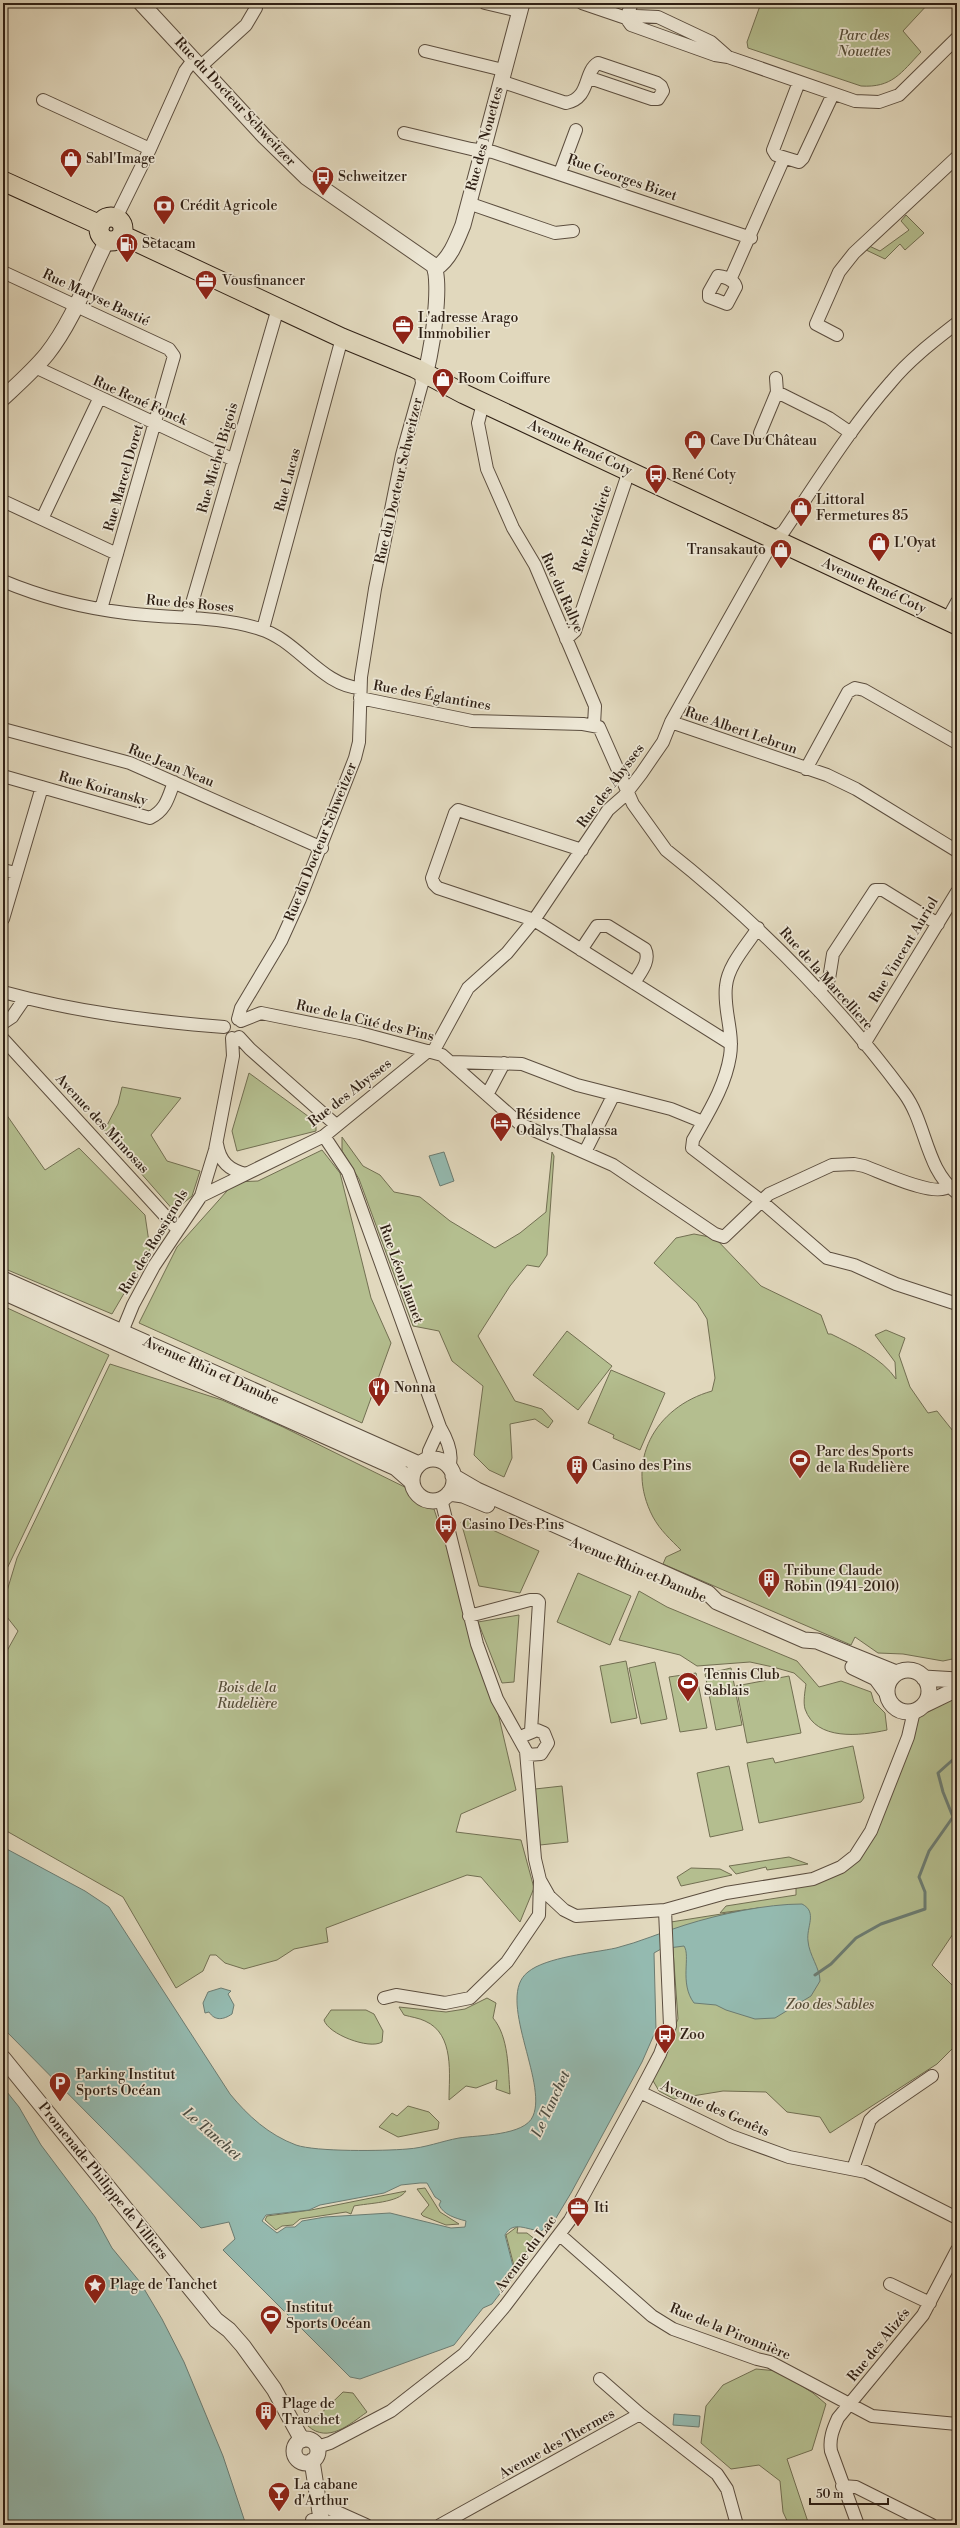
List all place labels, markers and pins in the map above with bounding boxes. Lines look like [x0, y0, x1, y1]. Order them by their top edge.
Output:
shop icon: Sabl'Image [58, 146, 84, 179]
place label: Sabl'Image [86, 150, 155, 168]
bus stop icon: Schweitzer [310, 164, 336, 197]
place label: Schweitzer [338, 168, 407, 186]
bank icon: Crédit Agricole [151, 193, 177, 226]
place label: Crédit Agricole [180, 197, 278, 215]
fuel station icon: Setacam [114, 231, 140, 264]
place label: Setacam [142, 235, 196, 253]
office icon: Vousfinancer [193, 268, 219, 301]
place label: Vousfinancer [221, 272, 305, 290]
place label: L'adresse Arago Immobilier [418, 309, 519, 343]
office icon: L'adresse Arago Immobilier [390, 313, 416, 346]
shop icon: Room Coiffure [430, 366, 456, 399]
place label: Room Coiffure [458, 370, 551, 388]
shop icon: Cave Du Château [682, 428, 708, 461]
place label: Cave Du Château [710, 432, 817, 450]
bus stop icon: René Coty [643, 462, 669, 495]
place label: René Coty [672, 466, 736, 484]
place label: Littoral Fermetures 85 [816, 491, 909, 525]
shop icon: Littoral Fermetures 85 [788, 495, 814, 528]
shop icon: L'Oyat [866, 530, 892, 563]
place label: L'Oyat [894, 534, 936, 552]
shop icon: Transakauto [768, 537, 794, 570]
place label: Transakauto [687, 541, 766, 559]
place label: Résidence Odalys Thalassa [516, 1106, 619, 1140]
hotel icon: Résidence Odalys Thalassa [488, 1110, 514, 1143]
restaurant icon: Nonna [366, 1375, 392, 1408]
place label: Nonna [394, 1379, 437, 1397]
place label: Parc des Sports de la Rudelière [816, 1443, 913, 1477]
sports icon: Parc des Sports de la Rudelière [787, 1447, 813, 1480]
building icon: Casino des Pins [564, 1453, 590, 1486]
place label: Casino des Pins [592, 1457, 691, 1475]
bus stop icon: Casino Des Pins [433, 1512, 459, 1545]
place label: Casino Des Pins [462, 1516, 564, 1534]
place label: Tribune Claude Robin (1941-2010) [784, 1562, 899, 1596]
building icon: Tribune Claude Robin (1941-2010) [756, 1566, 782, 1599]
place label: Tennis Club Sablais [704, 1666, 780, 1700]
sports icon: Tennis Club Sablais [675, 1670, 701, 1703]
bus stop icon: Zoo [652, 2022, 678, 2055]
place label: Zoo [680, 2026, 705, 2044]
place label: Parking Institut Sports Océan [76, 2066, 175, 2100]
parking icon: Parking Institut Sports Océan [47, 2070, 73, 2103]
office icon: Iti [565, 2195, 591, 2228]
place label: Iti [594, 2199, 609, 2217]
place icon: Plage de Tanchet [82, 2272, 108, 2305]
place label: Plage de Tanchet [110, 2276, 218, 2294]
place label: Institut Sports Océan [286, 2299, 372, 2333]
sports icon: Institut Sports Océan [258, 2303, 284, 2336]
place label: Plage de Tranchet [282, 2395, 340, 2429]
building icon: Plage de Tranchet [253, 2399, 279, 2432]
place label: La cabane d'Arthur [294, 2476, 358, 2510]
bar icon: La cabane d'Arthur [266, 2480, 292, 2513]

